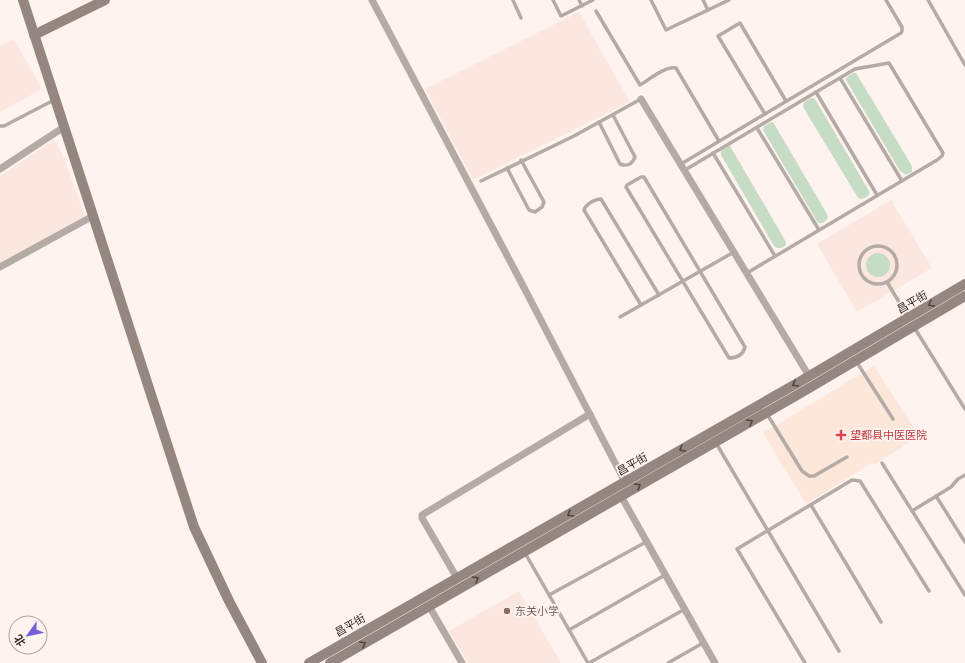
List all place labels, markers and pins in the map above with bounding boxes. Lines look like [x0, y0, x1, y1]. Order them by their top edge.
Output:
place label: 望都县中医医院 [850, 428, 927, 442]
marker: 望都县中医医院 [835, 429, 847, 441]
place label: 东关小学 [515, 604, 559, 618]
marker: 东关小学 [502, 606, 512, 616]

